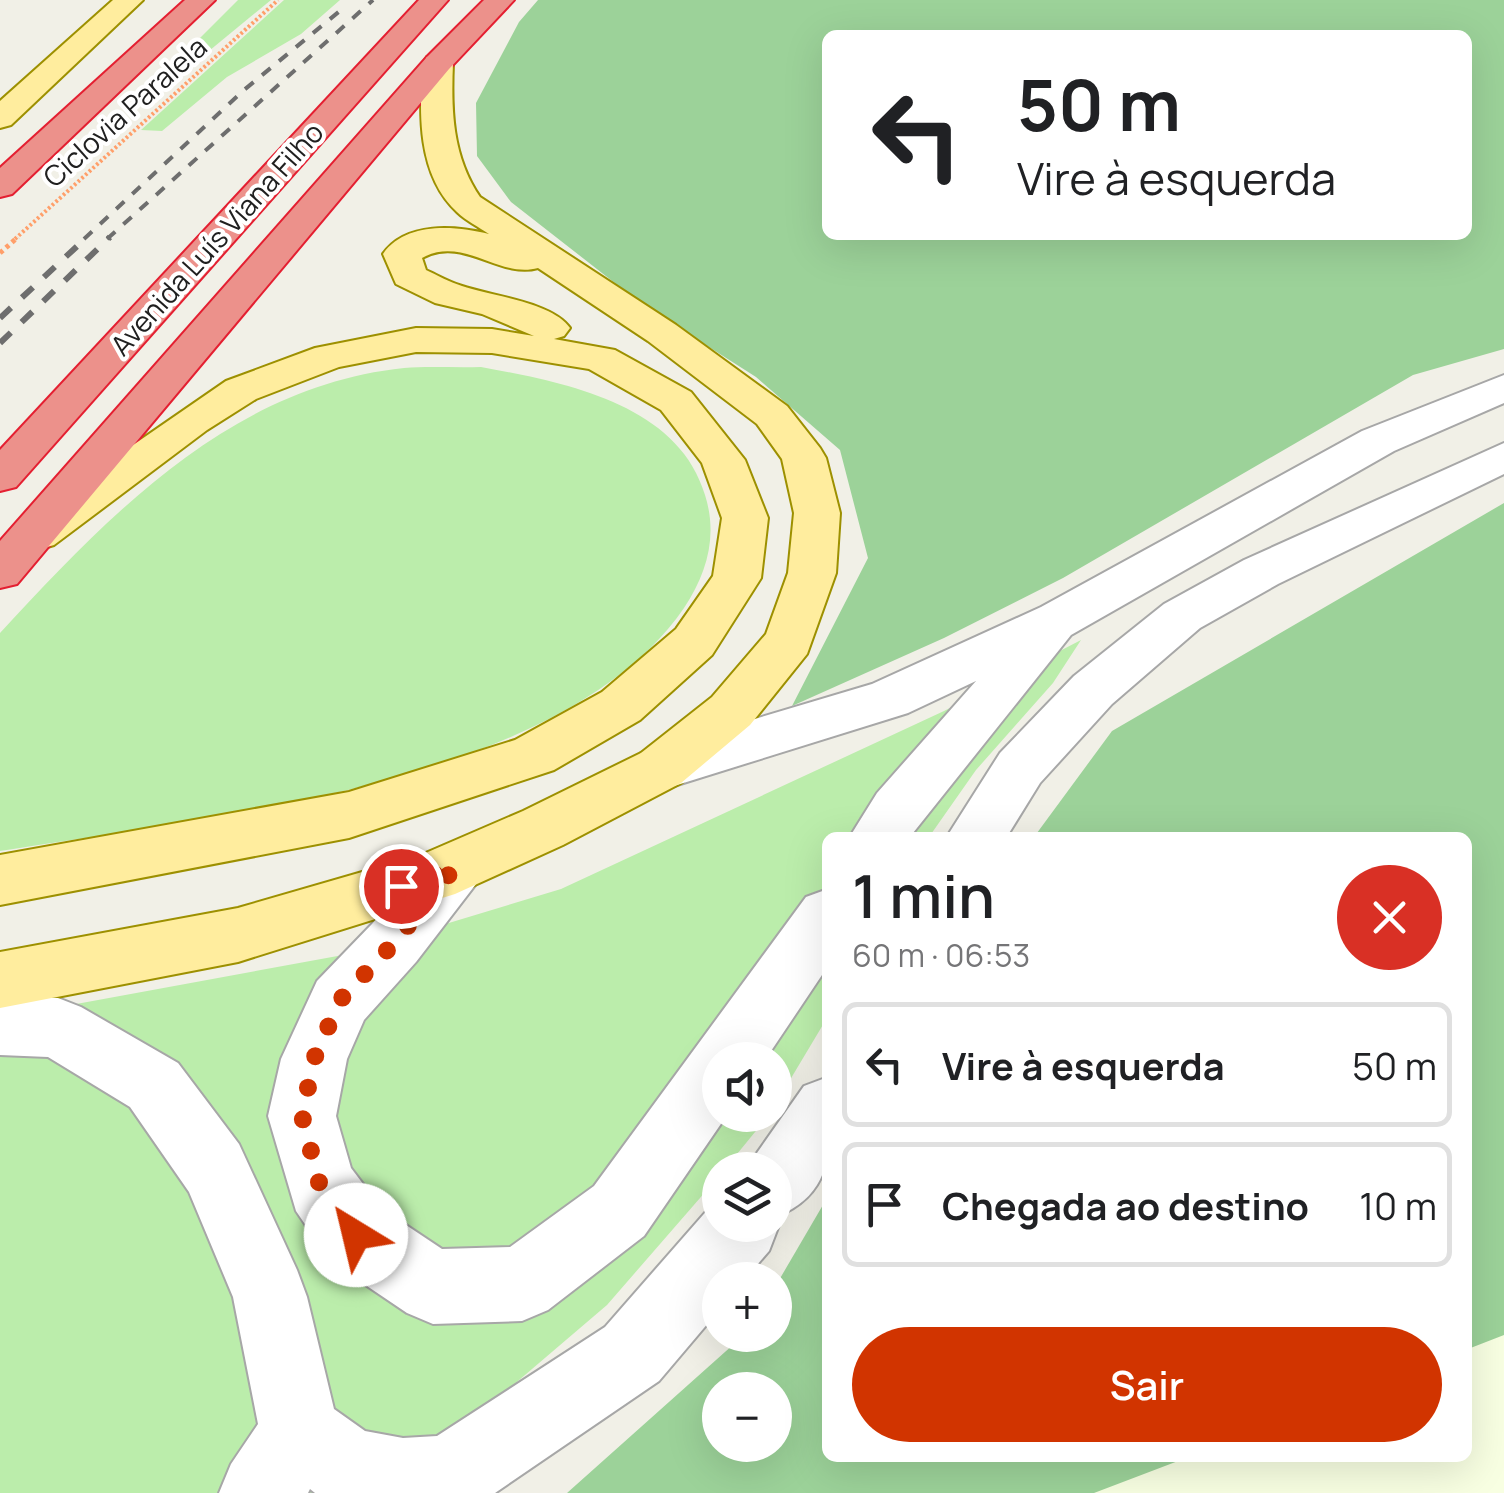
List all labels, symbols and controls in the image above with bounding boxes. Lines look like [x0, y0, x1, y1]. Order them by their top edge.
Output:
street label: Ciclovia Paralela [34, 28, 214, 195]
text: 50 m [1017, 56, 1181, 152]
icon: left [852, 70, 982, 200]
street label: Avenida Luís Viana Filho [101, 114, 331, 363]
text: Vire à esquerda [1017, 147, 1336, 209]
pin [359, 844, 444, 929]
text: 1 min [852, 854, 995, 936]
icon: arrive [374, 859, 429, 914]
button: close [1337, 865, 1442, 970]
text: 60 m · 06:53 [852, 933, 1030, 977]
icon: left [857, 1037, 912, 1092]
text: Vire à esquerda [942, 1039, 1225, 1091]
text: 50 m [1352, 1039, 1437, 1091]
map controls [702, 1042, 792, 1462]
button: sound [702, 1042, 792, 1132]
button: layers [702, 1152, 792, 1242]
icon: arrive [857, 1177, 912, 1232]
text: Chegada ao destino [942, 1179, 1309, 1231]
text: 10 m [1359, 1179, 1437, 1231]
position arrow [304, 1183, 408, 1287]
button: + [702, 1262, 792, 1352]
button: Sair [852, 1327, 1442, 1442]
button: − [702, 1372, 792, 1462]

